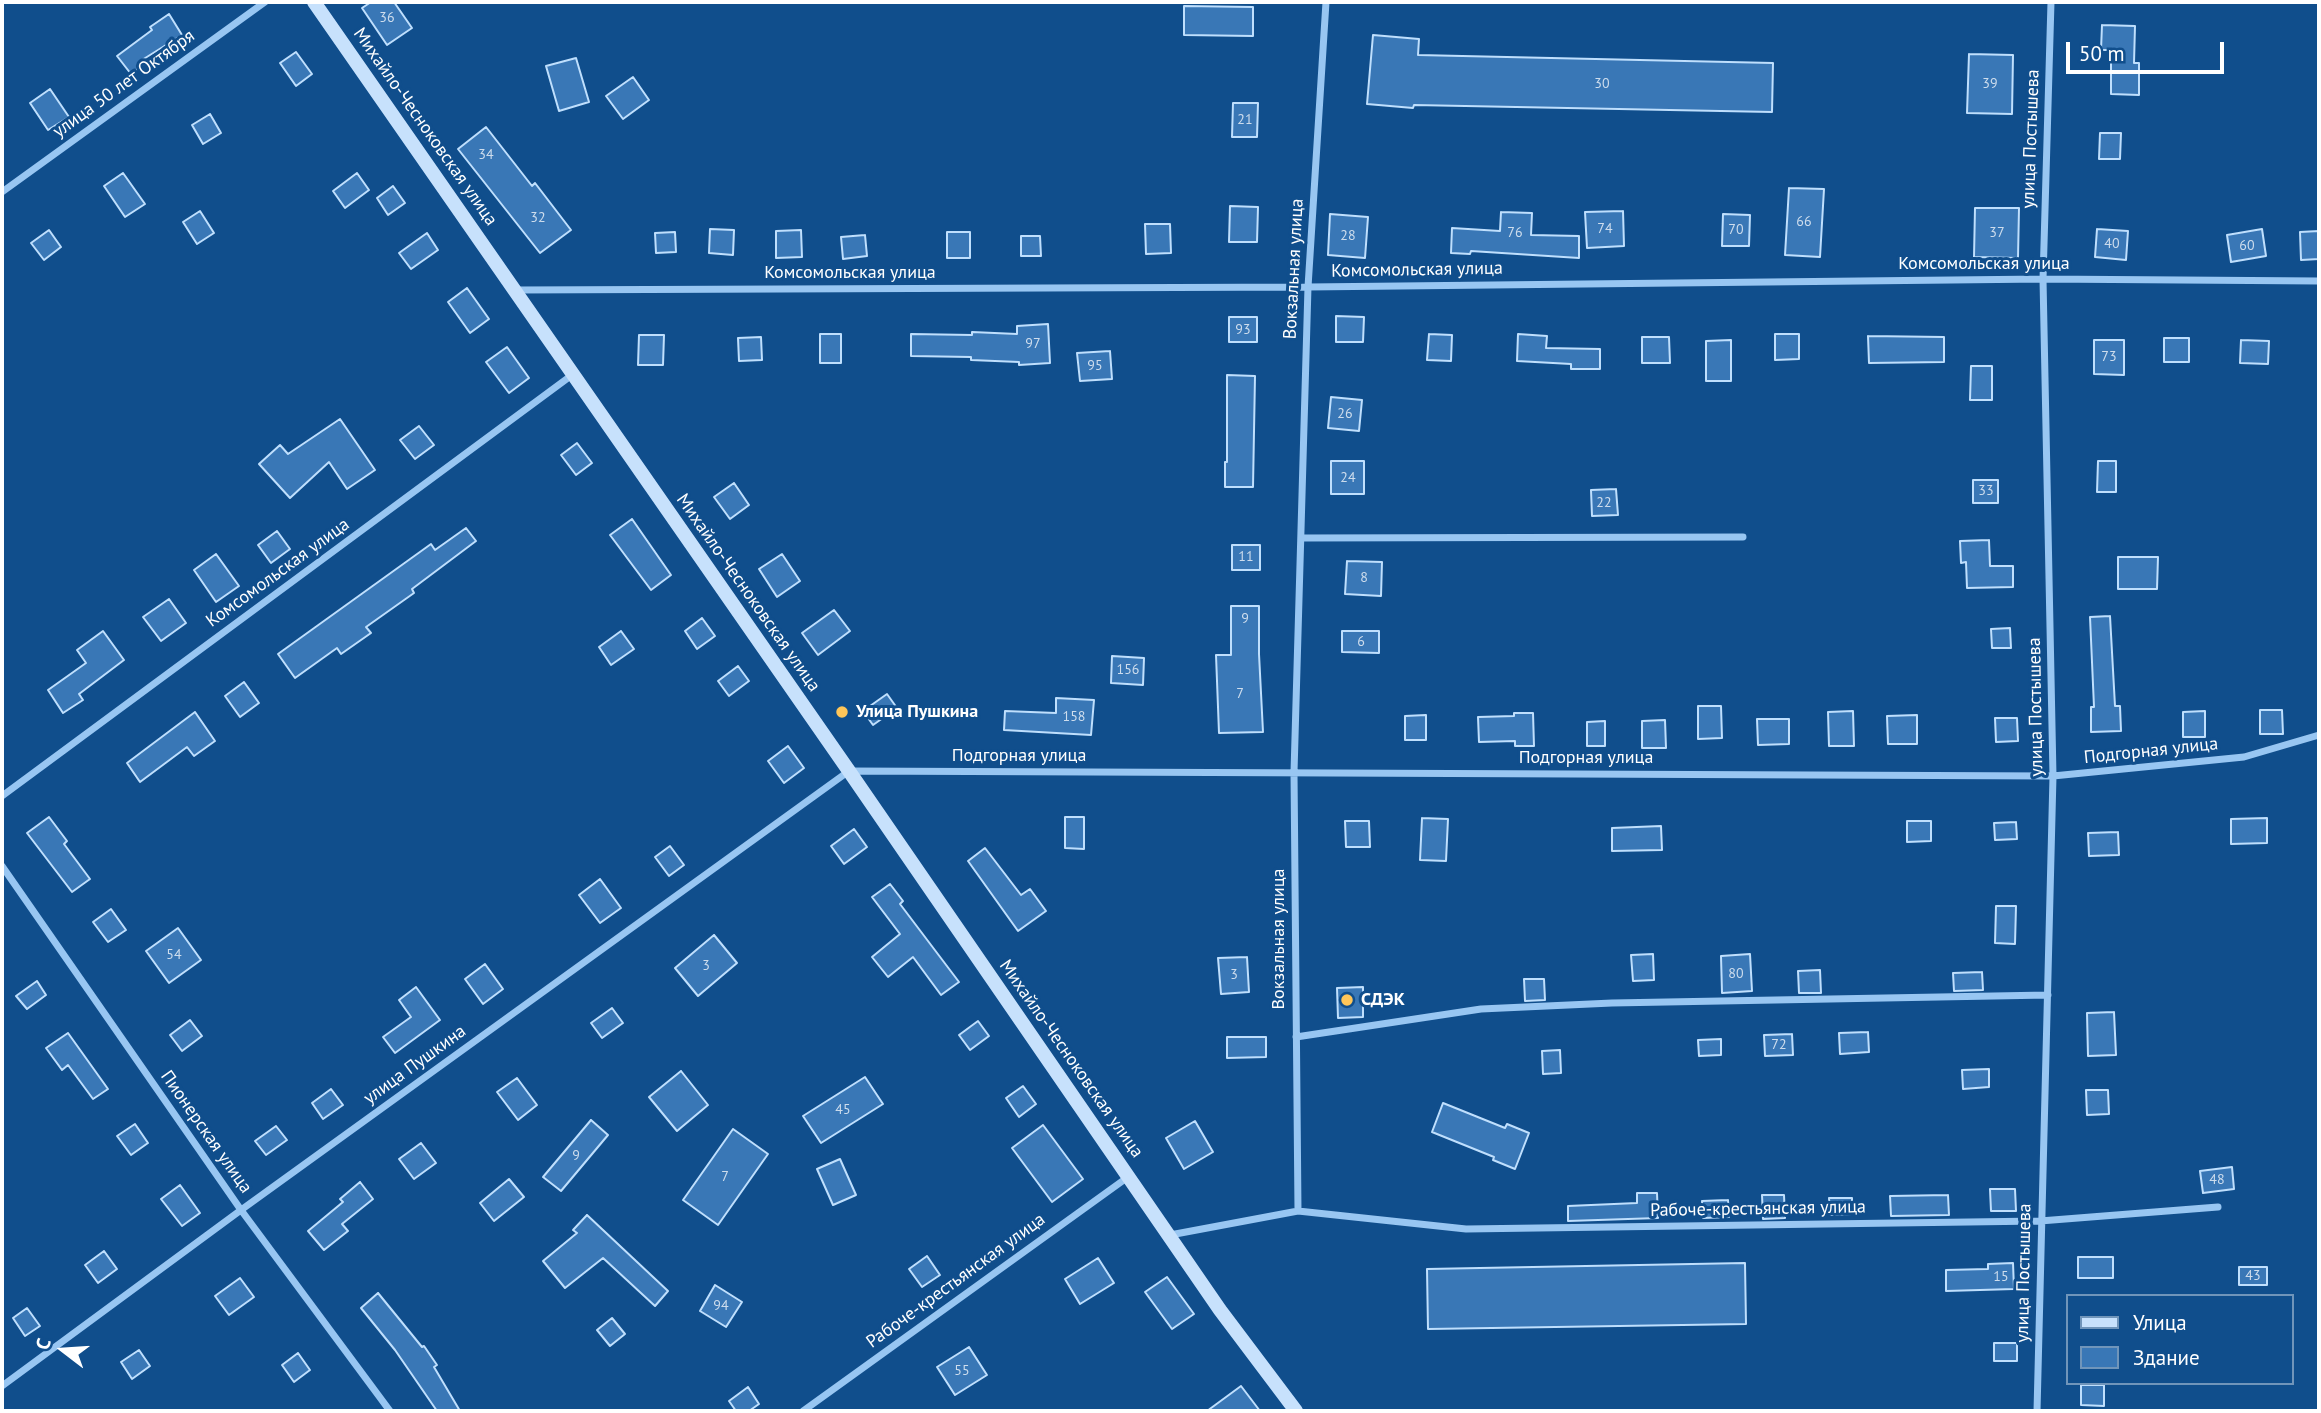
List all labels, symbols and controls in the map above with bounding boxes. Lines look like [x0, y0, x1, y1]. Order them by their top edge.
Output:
house number: 36 [379, 10, 395, 26]
street label: Михайло-Чесноковская улица [348, 24, 502, 230]
street label: улица 50 лет Октября [49, 25, 199, 143]
scale bar [2069, 28, 2226, 72]
text: 50 m [2079, 40, 2125, 67]
street label: улица Постышева [2018, 69, 2044, 209]
house number: 30 [1594, 76, 1610, 92]
house number: 39 [1982, 76, 1998, 92]
house number: 21 [1237, 112, 1253, 128]
house number: 34 [478, 147, 494, 163]
street label: Вокзальная улица [1280, 198, 1308, 340]
house number: 32 [530, 210, 546, 226]
house number: 66 [1796, 214, 1812, 230]
house number: 74 [1597, 221, 1613, 237]
house number: 70 [1728, 222, 1744, 238]
house number: 76 [1507, 225, 1523, 241]
house number: 37 [1989, 225, 2005, 241]
house number: 28 [1340, 228, 1356, 244]
house number: 40 [2104, 236, 2120, 252]
house number: 60 [2239, 238, 2255, 254]
street label: Комсомольская улица [1898, 253, 2070, 275]
street label: Комсомольская улица [1331, 258, 1503, 282]
street label: Комсомольская улица [764, 262, 936, 284]
house number: 93 [1235, 322, 1251, 338]
house number: 97 [1025, 336, 1041, 352]
house number: 73 [2101, 349, 2117, 365]
house number: 95 [1087, 358, 1103, 374]
house number: 26 [1337, 406, 1353, 422]
house number: 24 [1340, 470, 1356, 486]
house number: 33 [1978, 483, 1994, 499]
street label: Михайло-Чесноковская улица [671, 490, 825, 696]
house number: 22 [1596, 495, 1612, 511]
street label: Комсомольская улица [202, 514, 354, 632]
house number: 11 [1238, 549, 1254, 565]
house number: 8 [1360, 570, 1368, 586]
house number: 9 [1241, 611, 1249, 627]
house number: 6 [1357, 634, 1365, 650]
street label: улица Постышева [2024, 637, 2048, 777]
house number: 156 [1117, 662, 1139, 678]
house number: 7 [1236, 686, 1244, 702]
place label: Улица Пушкина [856, 701, 978, 723]
marker: Улица Пушкина [834, 704, 850, 720]
house number: 158 [1063, 709, 1085, 725]
street label: Подгорная улица [2083, 733, 2219, 769]
street label: Подгорная улица [952, 745, 1086, 767]
street label: Подгорная улица [1519, 747, 1653, 769]
street label: Вокзальная улица [1268, 869, 1290, 1009]
house number: 54 [166, 947, 182, 963]
street label: Михайло-Чесноковская улица [994, 956, 1148, 1162]
house number: 3 [702, 958, 710, 974]
house number: 80 [1728, 966, 1744, 982]
house number: 3 [1230, 967, 1238, 983]
place label: СДЭК [1361, 989, 1405, 1011]
marker: СДЭК [1339, 992, 1355, 1008]
street label: улица Пушкина [360, 1021, 470, 1109]
house number: 72 [1771, 1037, 1787, 1053]
street label: Пионерская улица [156, 1067, 256, 1197]
house number: 45 [835, 1102, 851, 1118]
house number: 9 [572, 1148, 580, 1164]
house number: 7 [721, 1169, 729, 1185]
house number: 48 [2209, 1172, 2225, 1188]
street label: Рабоче-крестьянская улица [1650, 1196, 1866, 1222]
street label: улица Постышева [2012, 1203, 2036, 1343]
street label: Рабоче-крестьянская улица [862, 1209, 1050, 1353]
house number: 43 [2245, 1268, 2261, 1284]
house number: 15 [1993, 1269, 2009, 1285]
legend [2066, 1294, 2293, 1385]
house number: 94 [713, 1298, 729, 1314]
text: Улица [2133, 1309, 2187, 1336]
north arrow [28, 1315, 98, 1385]
text: С [30, 1335, 56, 1352]
text: Здание [2133, 1344, 2200, 1371]
house number: 55 [954, 1363, 970, 1379]

